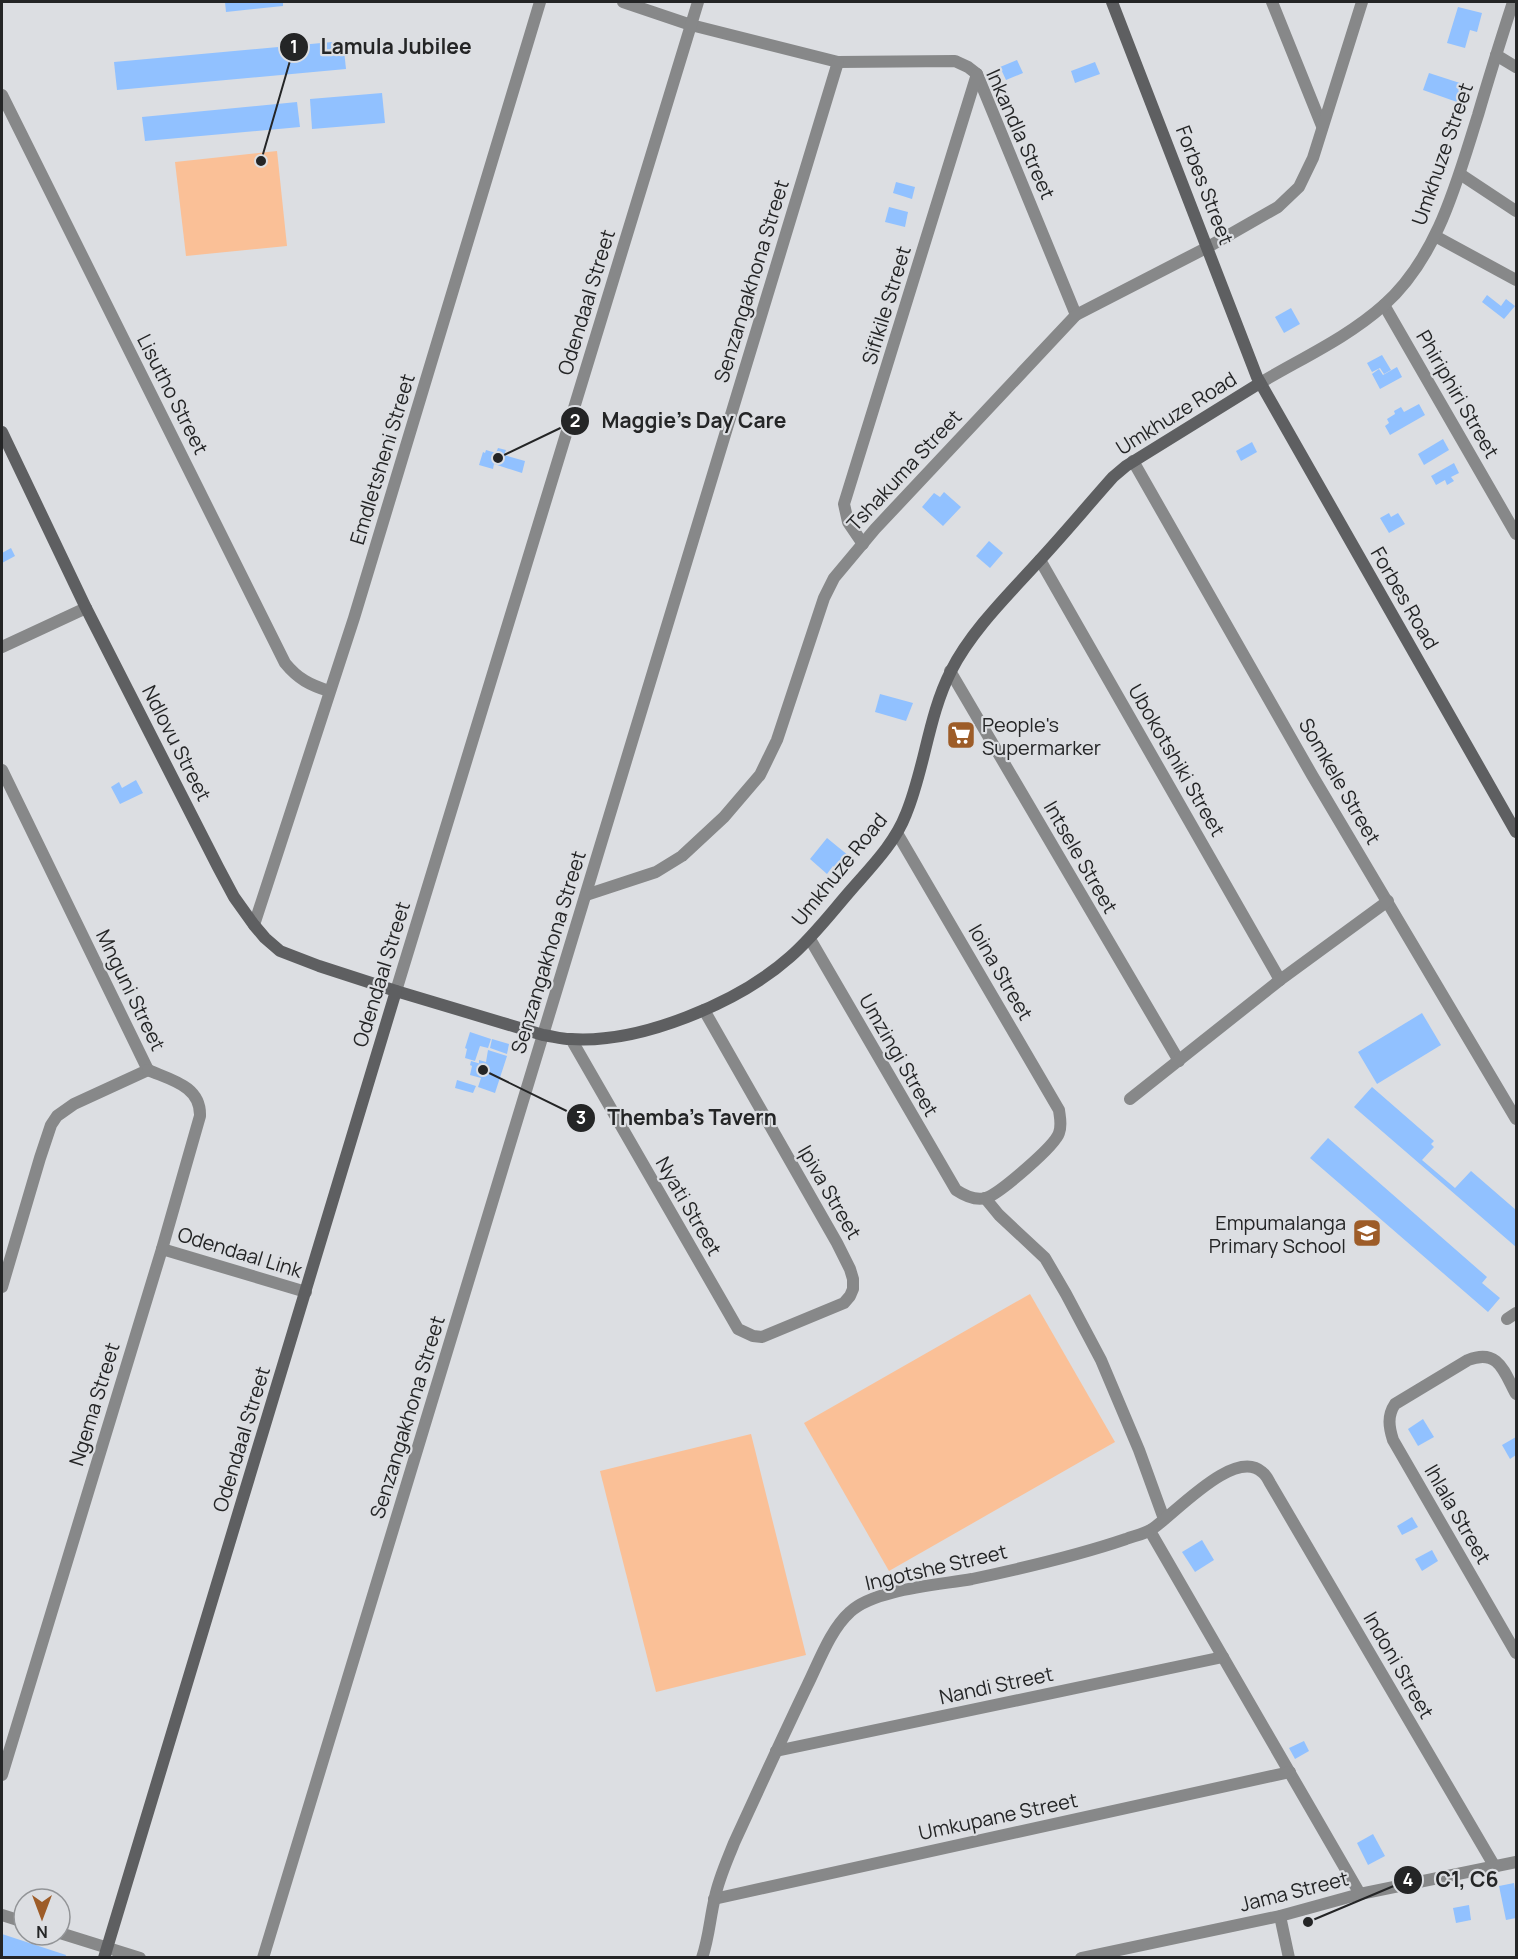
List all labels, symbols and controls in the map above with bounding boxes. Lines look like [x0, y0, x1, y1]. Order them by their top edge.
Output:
callout: Lamula Jubilee [279, 28, 484, 67]
text: Lamula Jubilee [320, 32, 472, 60]
text: 1 [290, 34, 298, 58]
street label: Inkandla Street [980, 65, 1062, 203]
street label: Umkhuze Street [1405, 79, 1479, 229]
street label: Forbes Street [1170, 122, 1240, 248]
street label: Senzangakhona Street [707, 176, 795, 386]
street label: Odendaal Street [551, 226, 621, 378]
street label: Sifikile Street [855, 242, 917, 368]
street label: Phiriphiri Street [1410, 325, 1506, 463]
street label: Lisutho Street [131, 329, 215, 459]
street label: Umkhuze Road [1111, 365, 1241, 461]
street label: Emdletsheni Street [343, 370, 421, 548]
callout: Maggie's Day Care [560, 402, 799, 441]
street label: Tshakuma Street [841, 403, 967, 537]
text: Maggie's Day Care [602, 406, 786, 434]
text: 2 [570, 408, 580, 432]
street label: Forbes Road [1365, 542, 1445, 654]
street label: Ubokotshiki Street [1122, 679, 1232, 841]
street label: Ndlovu Street [136, 681, 218, 805]
place label: People's Supermarker [982, 711, 1101, 761]
street label: Somkele Street [1293, 713, 1387, 849]
supermarket icon: People's Supermarker [945, 719, 977, 751]
street label: Intsele Street [1038, 796, 1124, 918]
street label: Umkhuze Road [785, 807, 893, 931]
street label: Senzangakhona Street [504, 847, 592, 1057]
street label: Odendaal Street [346, 898, 416, 1050]
street label: Ioina Street [963, 919, 1039, 1025]
street label: Mnguni Street [90, 925, 172, 1055]
street label: Umzingi Street [853, 989, 945, 1121]
callout: Themba's Tavern [566, 1098, 789, 1137]
text: Themba's Tavern [607, 1103, 777, 1131]
text: 3 [576, 1105, 586, 1129]
street label: Ipiva Street [792, 1140, 868, 1244]
street label: Nyati Street [650, 1151, 728, 1261]
place label: Empumalanga Primary School [1209, 1209, 1346, 1259]
school or university icon: Empumalanga Primary School [1351, 1217, 1383, 1249]
street label: Odendaal Link [174, 1220, 307, 1284]
street label: Senzangakhona Street [363, 1312, 451, 1522]
street label: Ngema Street [62, 1339, 126, 1469]
street label: Odendaal Street [206, 1363, 276, 1515]
street label: Ihlala Street [1419, 1459, 1497, 1569]
street label: Ingotshe Street [862, 1538, 1010, 1596]
street label: Indoni Street [1357, 1607, 1441, 1723]
street label: Nandi Street [937, 1660, 1055, 1710]
street label: Umkupane Street [916, 1786, 1080, 1846]
callout: C1, C6 [1393, 1861, 1510, 1900]
street label: Jama Street [1237, 1864, 1351, 1918]
text: C1, C6 [1436, 1865, 1499, 1893]
text: 4 [1403, 1867, 1414, 1891]
north arrow [12, 1887, 72, 1947]
text: N [36, 1921, 48, 1943]

